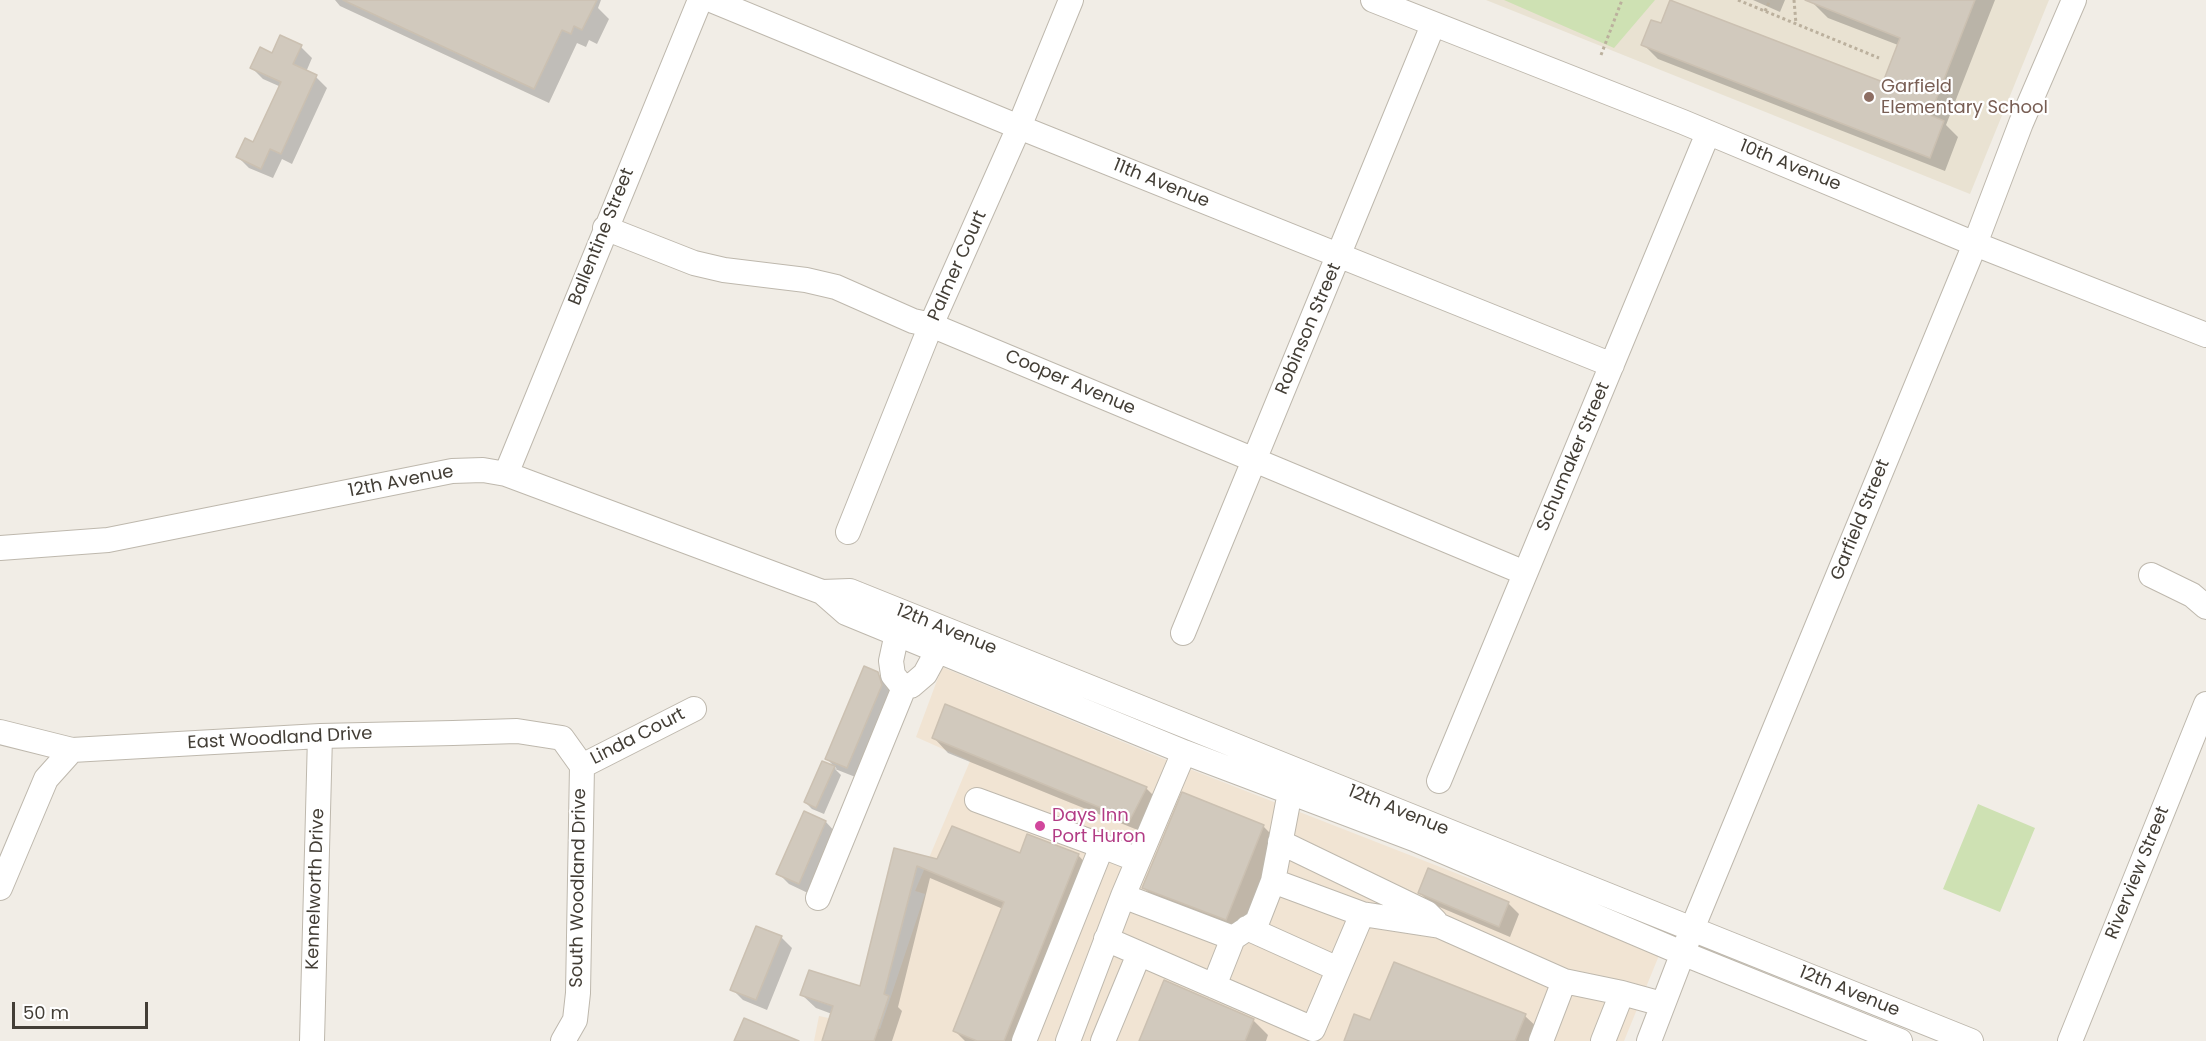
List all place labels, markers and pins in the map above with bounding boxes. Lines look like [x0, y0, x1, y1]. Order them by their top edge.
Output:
place label: Garfield Elementary School [1881, 76, 2048, 118]
marker: Garfield Elementary School [1862, 90, 1876, 104]
place label: Days Inn Port Huron [1052, 805, 1146, 848]
marker: Days Inn Port Huron [1033, 819, 1047, 833]

